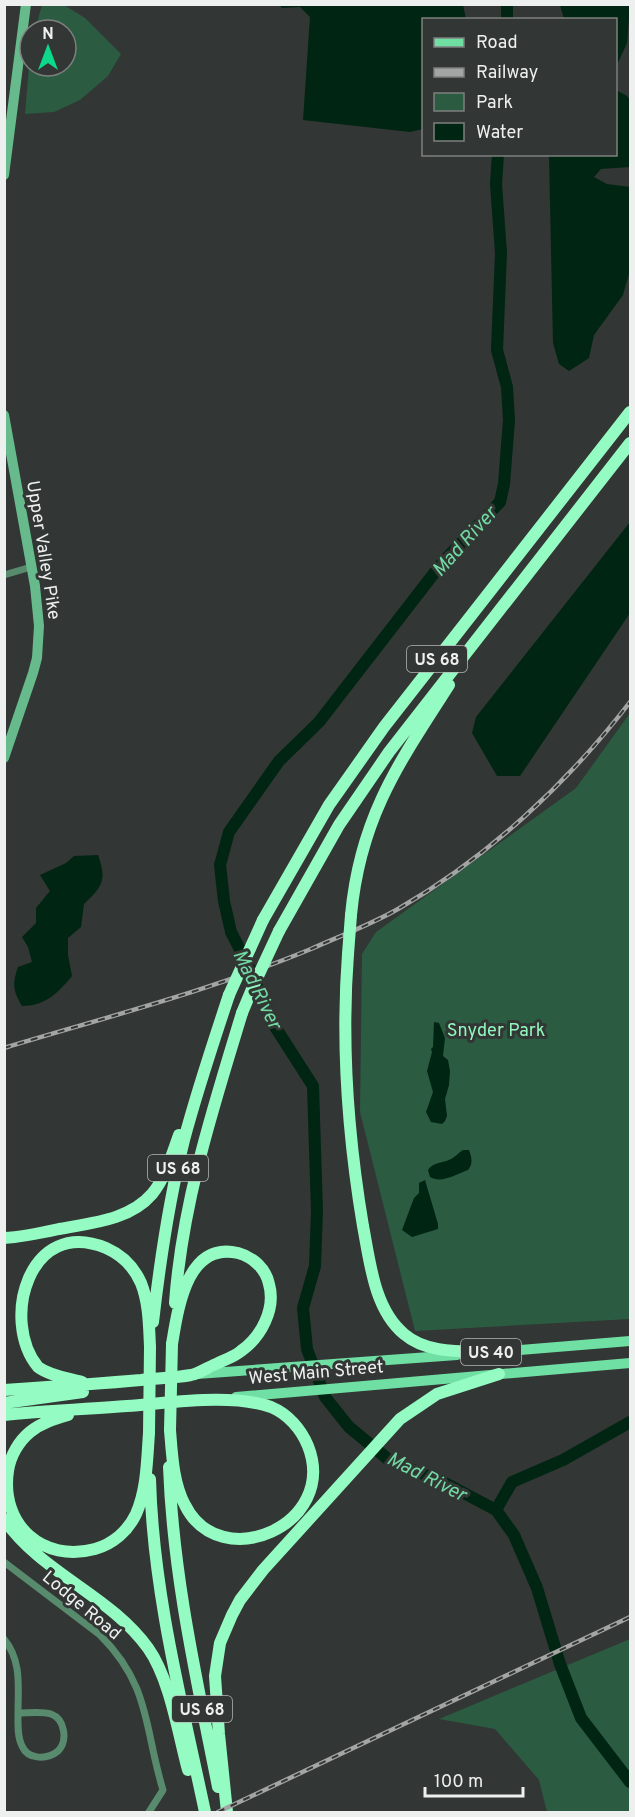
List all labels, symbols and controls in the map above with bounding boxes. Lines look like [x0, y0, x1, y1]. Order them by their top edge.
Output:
north arrow [18, 18, 78, 78]
legend [422, 18, 617, 156]
text: N [42, 25, 54, 45]
text: Road [476, 32, 518, 55]
text: Railway [476, 62, 538, 85]
text: Park [476, 92, 513, 115]
text: Water [476, 122, 523, 145]
street label: Upper Valley Pike [20, 479, 65, 621]
water label: Mad River [427, 501, 505, 583]
road number: US 68 [407, 646, 467, 672]
water label: Mad River [226, 946, 287, 1035]
park label: Snyder Park [447, 1020, 545, 1043]
road number: US 68 [148, 1155, 208, 1181]
road number: US 40 [461, 1339, 521, 1365]
street label: West Main Street [248, 1356, 385, 1391]
water label: Mad River [382, 1447, 472, 1510]
street label: Lodge Road [37, 1566, 125, 1646]
road number: US 68 [172, 1696, 232, 1722]
scale bar [425, 1760, 522, 1798]
text: 100 m [434, 1771, 483, 1794]

